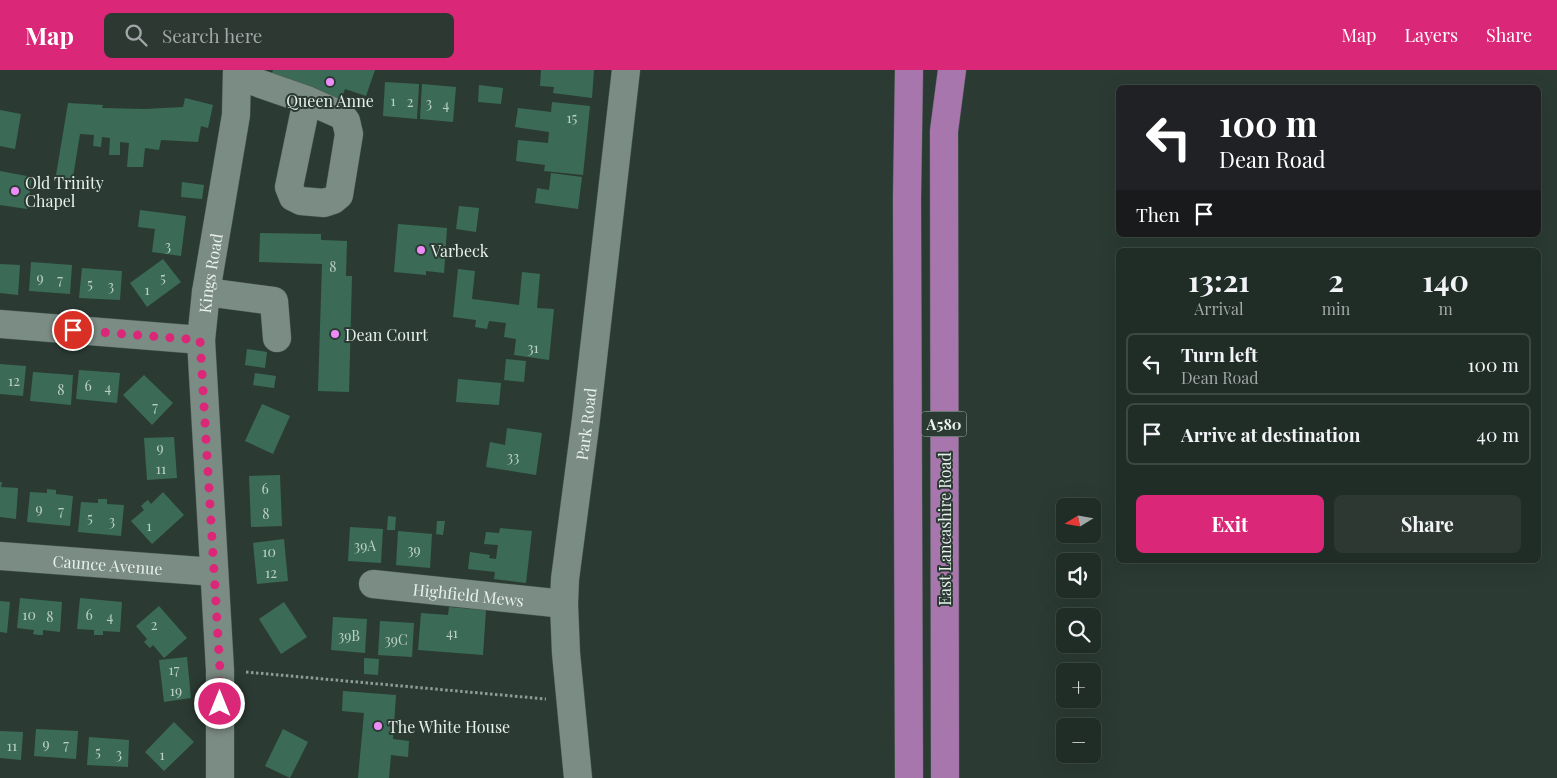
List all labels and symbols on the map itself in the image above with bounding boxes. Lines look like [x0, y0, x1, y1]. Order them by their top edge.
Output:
marker: Queen Anne [324, 76, 336, 88]
place label: Queen Anne [286, 90, 374, 111]
house number: 1 [390, 91, 396, 110]
house number: 2 [407, 92, 414, 111]
house number: 3 [426, 93, 432, 112]
house number: 4 [443, 95, 450, 114]
house number: 15 [567, 108, 578, 127]
place label: Old Trinity Chapel [25, 172, 104, 211]
marker: Old Trinity Chapel [9, 185, 21, 197]
street label: Kings Road [193, 232, 226, 314]
house number: 3 [165, 236, 171, 255]
place label: Varbeck [430, 240, 489, 261]
marker: Varbeck [415, 244, 427, 256]
house number: 8 [329, 257, 337, 276]
house number: 9 [36, 268, 44, 287]
house number: 5 [160, 268, 166, 287]
house number: 7 [57, 270, 63, 289]
house number: 5 [87, 274, 93, 293]
house number: 3 [108, 276, 114, 295]
house number: 1 [144, 280, 150, 299]
pin [52, 309, 94, 351]
place label: Dean Court [345, 324, 428, 345]
marker: Dean Court [329, 328, 341, 340]
house number: 31 [527, 338, 539, 357]
house number: 12 [8, 371, 20, 390]
house number: 6 [84, 376, 92, 395]
house number: 4 [105, 378, 112, 397]
house number: 8 [57, 380, 65, 399]
street label: Park Road [570, 386, 600, 462]
house number: 7 [152, 397, 158, 416]
road number: A580 [922, 412, 966, 436]
house number: 9 [156, 438, 164, 457]
house number: 33 [507, 447, 519, 466]
street label: East Lancashire Road [934, 452, 955, 606]
house number: 11 [156, 459, 166, 478]
house number: 6 [261, 479, 269, 498]
north arrow [1056, 498, 1101, 542]
house number: 9 [35, 499, 43, 518]
house number: 7 [58, 501, 64, 520]
house number: 8 [262, 504, 270, 523]
house number: 5 [87, 508, 93, 527]
house number: 3 [109, 511, 115, 530]
house number: 1 [146, 516, 152, 535]
house number: 39A [354, 536, 376, 555]
house number: 39 [407, 540, 421, 559]
house number: 10 [262, 542, 276, 561]
street label: Caunce Avenue [52, 549, 163, 579]
house number: 12 [265, 563, 277, 582]
street label: Highfield Mews [412, 578, 525, 610]
house number: 10 [22, 605, 36, 624]
house number: 6 [85, 605, 93, 624]
house number: 8 [46, 607, 54, 626]
house number: 4 [107, 607, 114, 626]
house number: 2 [151, 615, 158, 634]
house number: 41 [446, 623, 458, 642]
house number: 39B [338, 626, 360, 645]
house number: 39C [384, 630, 408, 649]
house number: 17 [169, 660, 180, 679]
position arrow [193, 677, 245, 729]
house number: 19 [170, 681, 182, 700]
place label: The White House [388, 716, 510, 737]
marker: The White House [372, 720, 384, 732]
house number: 9 [42, 734, 50, 753]
house number: 7 [63, 735, 69, 754]
house number: 11 [7, 736, 17, 755]
house number: 5 [95, 742, 101, 761]
house number: 3 [116, 744, 122, 763]
house number: 1 [159, 745, 165, 764]

